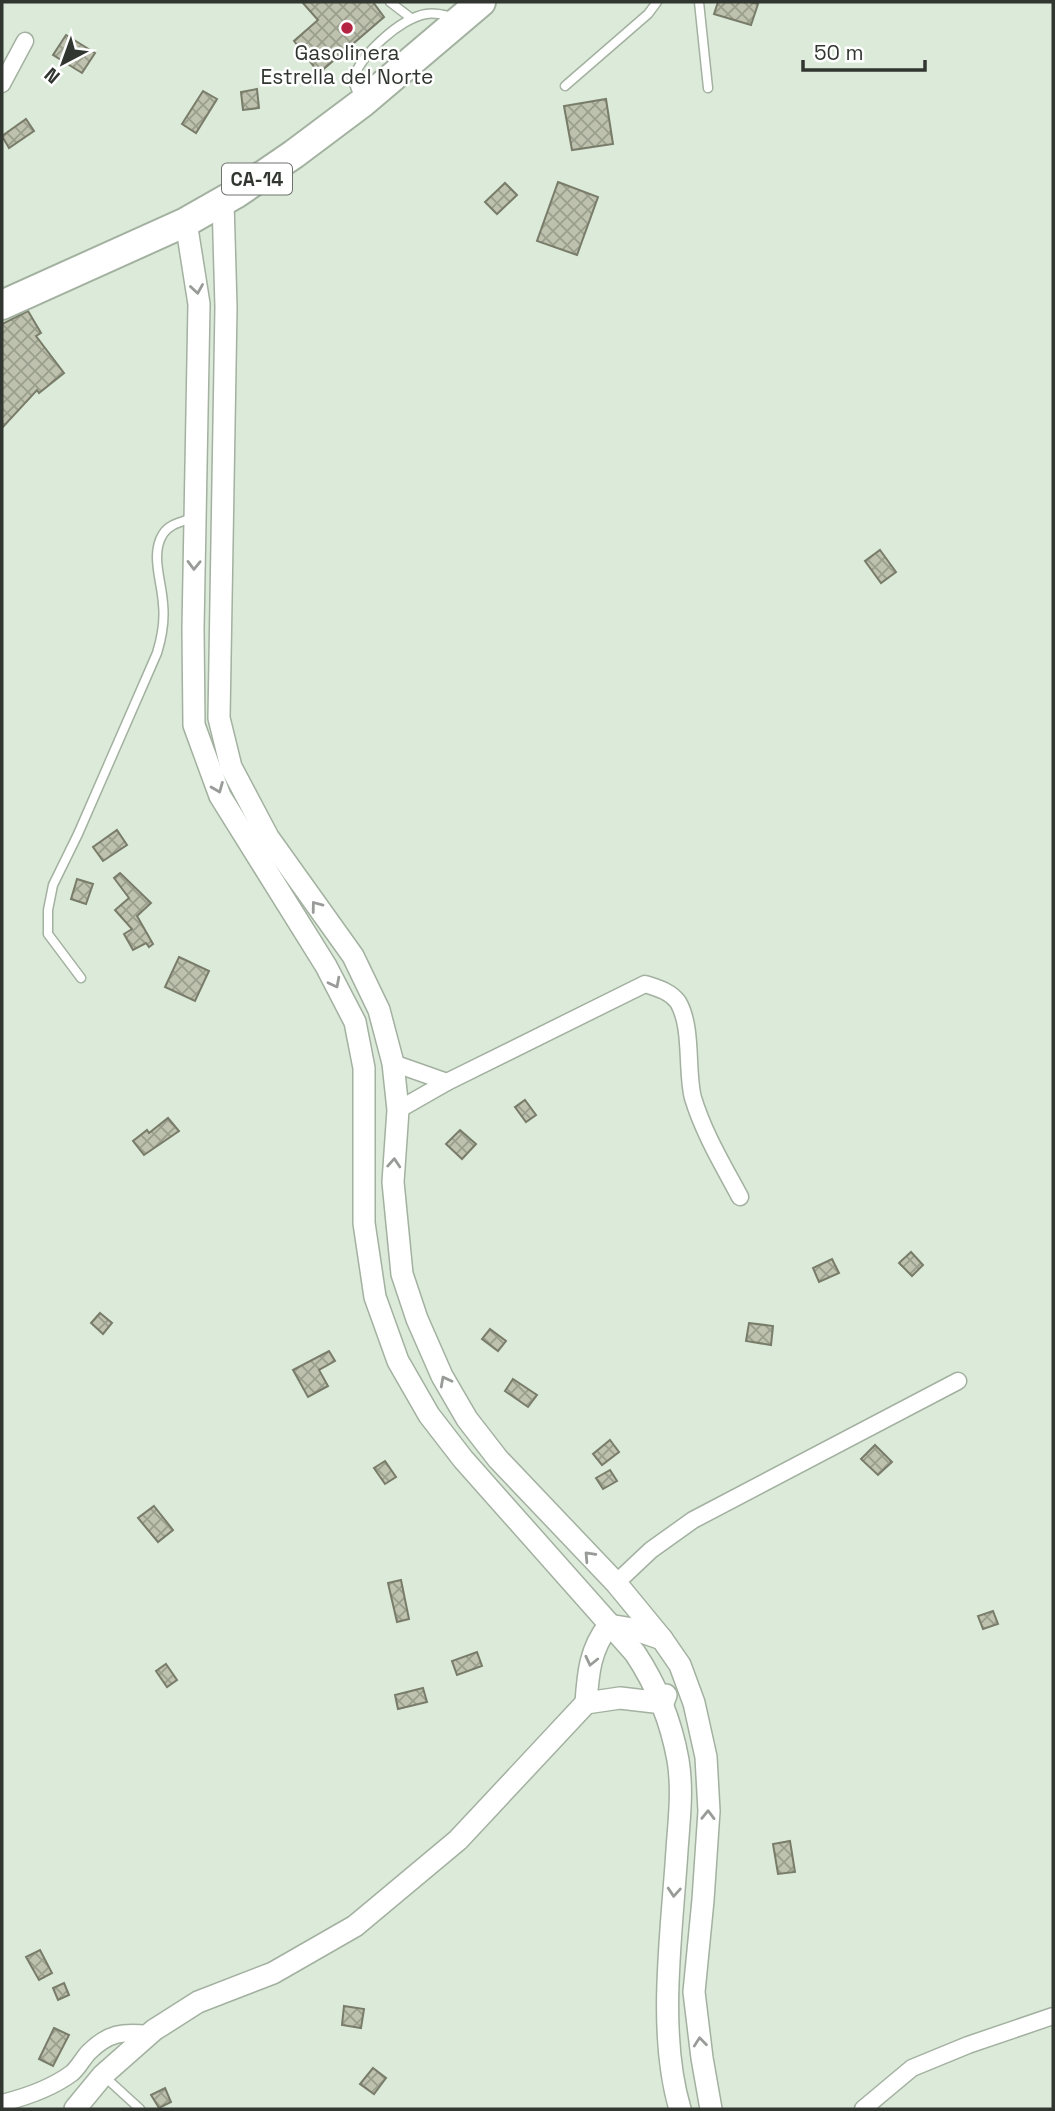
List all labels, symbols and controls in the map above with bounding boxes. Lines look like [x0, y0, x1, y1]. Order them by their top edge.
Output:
marker: Gasolinera Estrella del Norte [339, 20, 355, 36]
north arrow [28, 28, 98, 98]
scale bar [803, 28, 926, 72]
place label: Gasolinera Estrella del Norte [260, 39, 434, 90]
text: 50 m [814, 39, 864, 66]
text: N [39, 62, 65, 89]
road number: CA-14 [222, 164, 292, 195]
one-way arrow [189, 283, 204, 295]
one-way arrow [187, 560, 202, 571]
one-way arrow [209, 782, 223, 794]
one-way arrow [312, 902, 325, 914]
one-way arrow [326, 976, 340, 988]
one-way arrow [386, 1157, 401, 1168]
one-way arrow [440, 1376, 454, 1388]
one-way arrow [584, 1551, 597, 1564]
one-way arrow [584, 1655, 599, 1667]
one-way arrow [700, 1810, 716, 1820]
one-way arrow [667, 1886, 682, 1897]
one-way arrow [692, 2036, 707, 2048]

